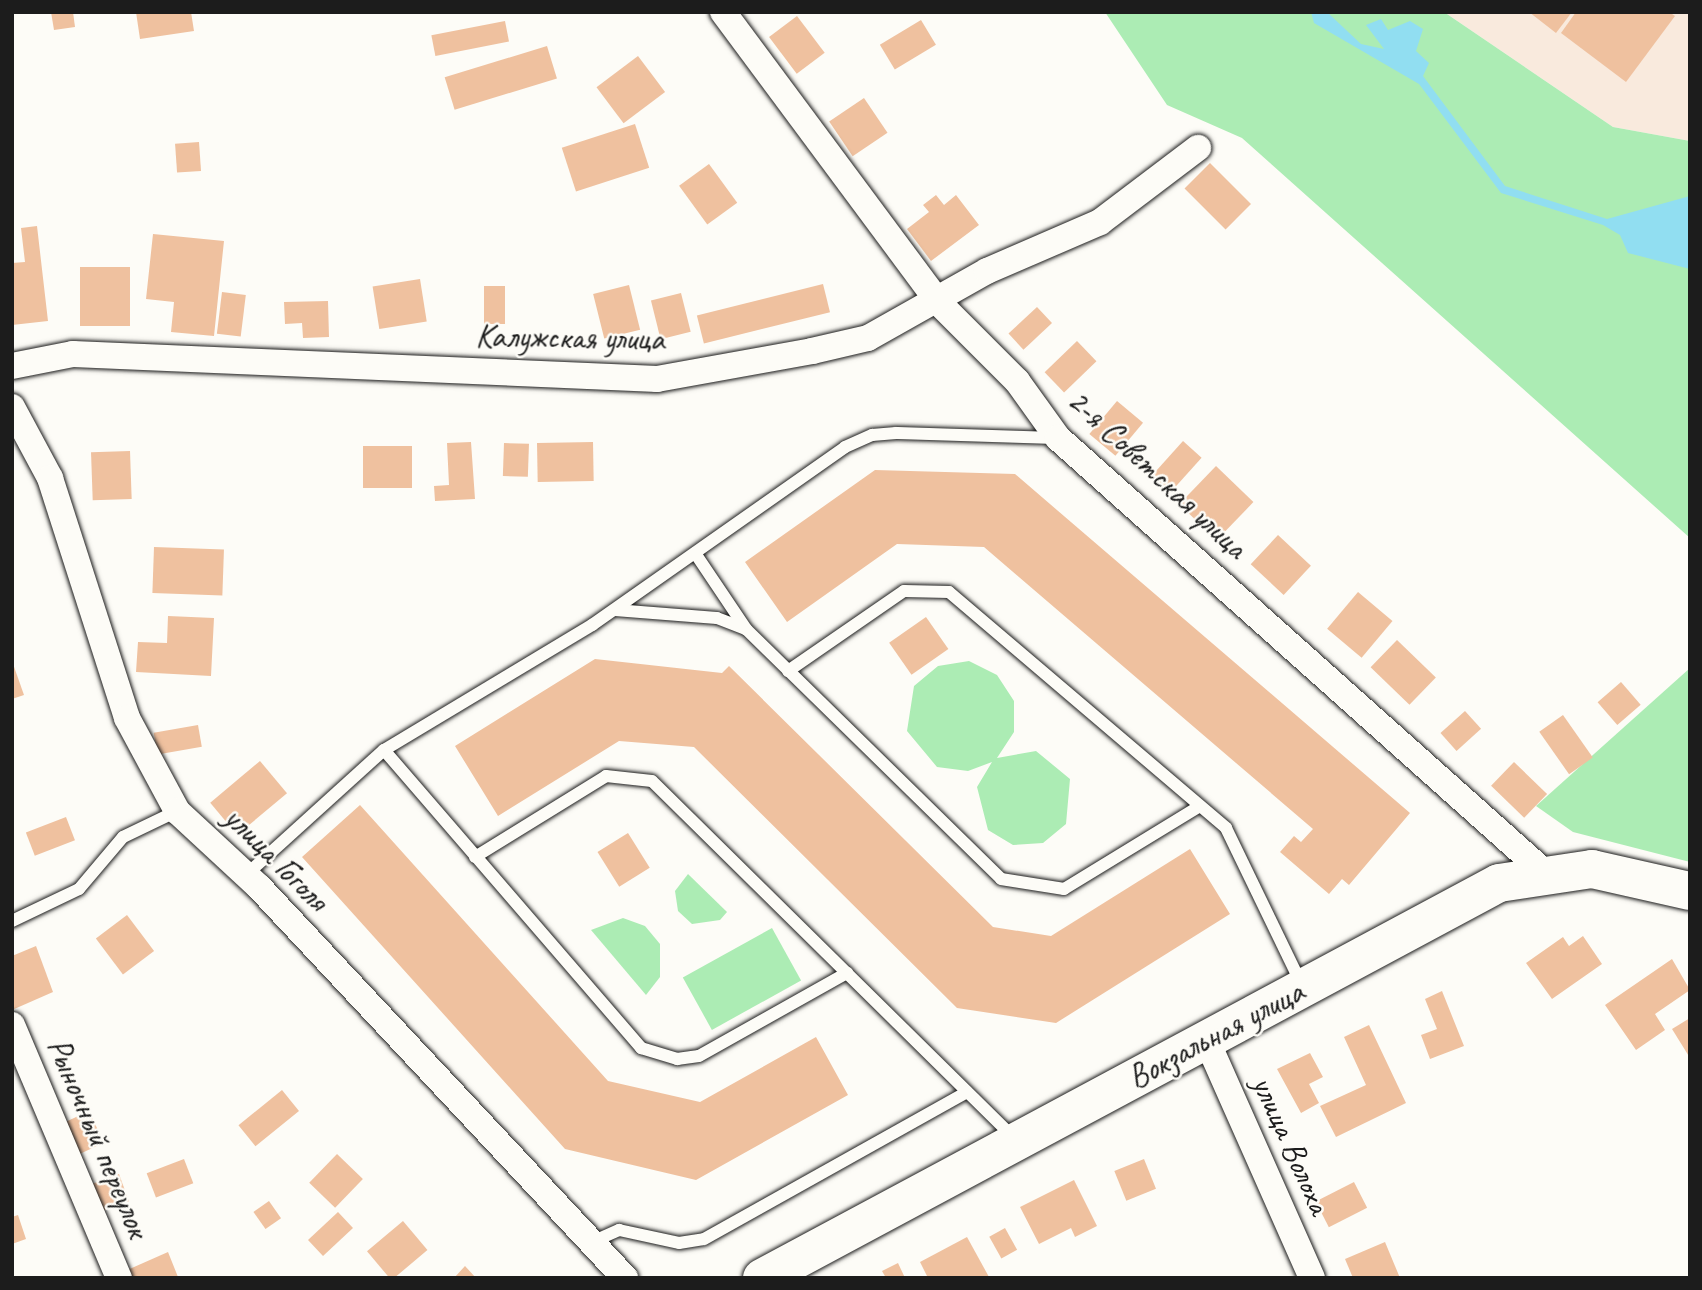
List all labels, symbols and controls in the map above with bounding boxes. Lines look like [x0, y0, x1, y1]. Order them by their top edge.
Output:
street label: Калужская улица [474, 317, 666, 359]
street label: 2-я Советская улица [1058, 379, 1256, 569]
street label: улица Гоголя [216, 799, 336, 919]
street label: Вокзальная улица [1120, 972, 1312, 1098]
street label: Рыночный переулок [38, 1032, 158, 1244]
street label: улица Волоха [1243, 1069, 1339, 1221]

